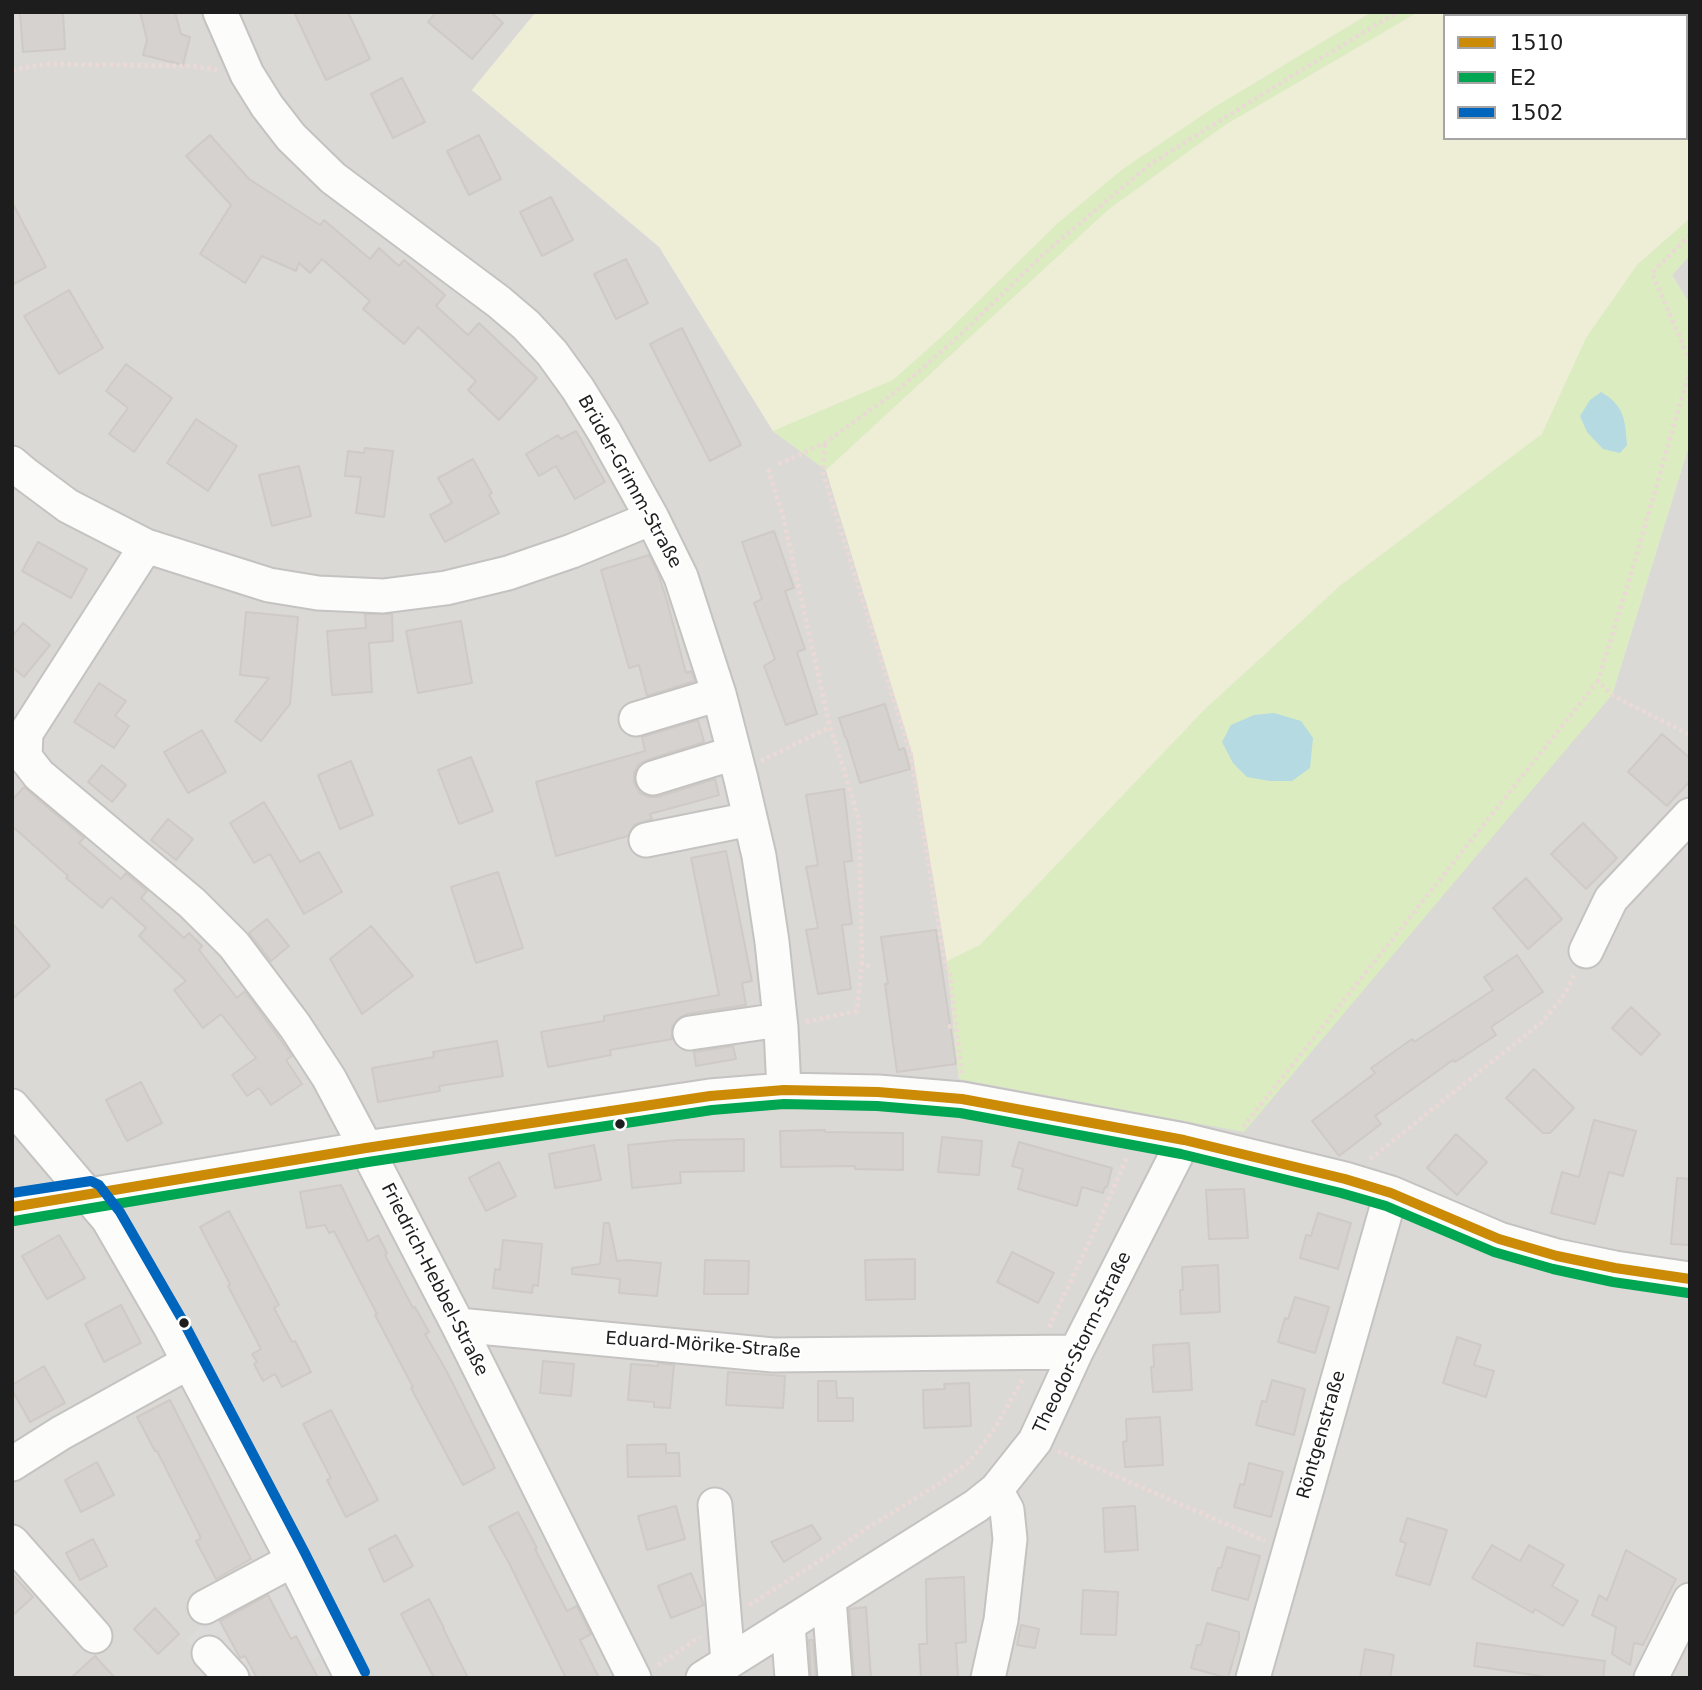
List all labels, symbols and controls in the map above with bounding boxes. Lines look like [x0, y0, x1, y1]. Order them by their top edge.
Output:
legend [1443, 14, 1688, 140]
text: 1510 [1510, 31, 1563, 55]
text: E2 [1510, 66, 1537, 90]
text: 1502 [1510, 101, 1563, 125]
street label: Brüder-Grimm-Straße [572, 392, 686, 572]
unlabelled marker [613, 1117, 627, 1131]
street label: Friedrich-Hebbel-Straße [376, 1180, 492, 1380]
street label: Theodor-Storm-Straße [1030, 1249, 1136, 1437]
unlabelled marker [177, 1316, 191, 1330]
street label: Eduard-Mörike-Straße [605, 1328, 801, 1364]
street label: Röntgenstraße [1293, 1368, 1351, 1502]

